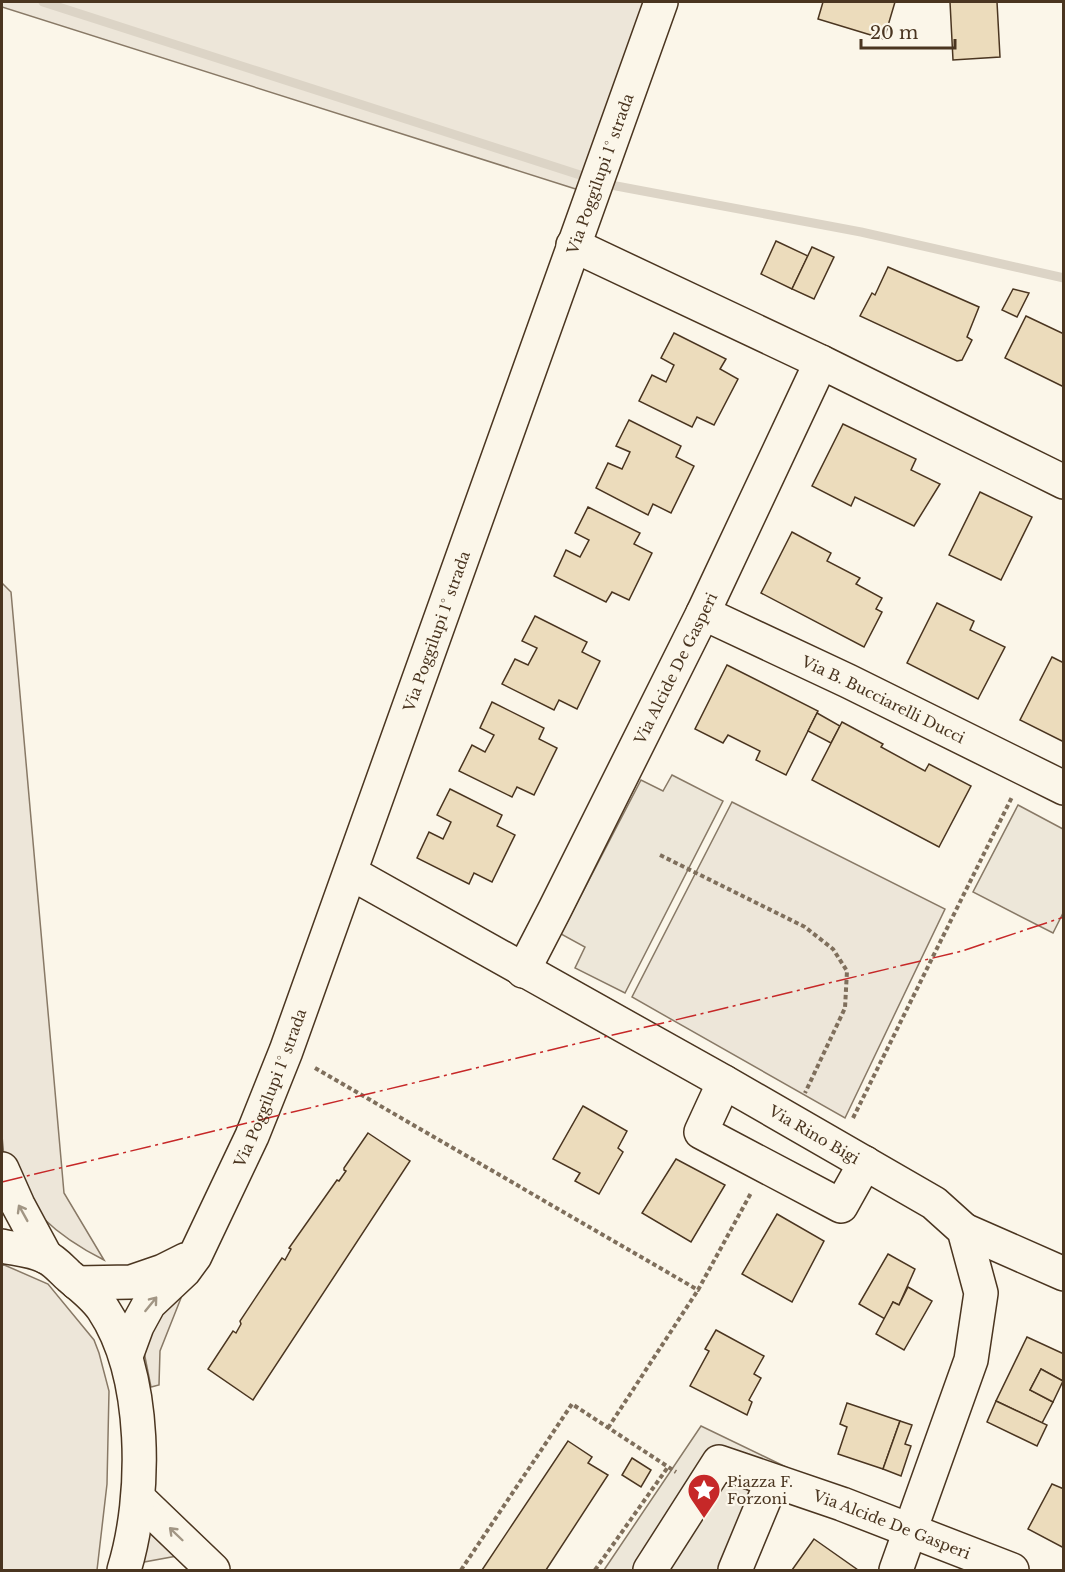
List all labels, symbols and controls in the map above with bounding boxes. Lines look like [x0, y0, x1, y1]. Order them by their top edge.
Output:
scale bar [861, 12, 956, 50]
text: 20 m [870, 22, 918, 44]
street label: Via Poggilupi 1° strada [562, 90, 637, 257]
street label: Via Poggilupi 1° strada [398, 548, 474, 715]
street label: Via Alcide De Gasperi [629, 589, 721, 748]
street label: Via B. Bucciarelli Ducci [798, 651, 968, 747]
street label: Via Poggilupi 1° strada [229, 1005, 310, 1171]
street label: Via Rino Bigi [765, 1100, 863, 1168]
one-way arrow [16, 1205, 28, 1222]
one-way arrow [145, 1296, 158, 1312]
place icon: Piazza F. Forzoni [686, 1472, 722, 1519]
place label: Piazza F. Forzoni [727, 1472, 793, 1508]
street label: Via Alcide De Gasperi [810, 1485, 973, 1563]
one-way arrow [168, 1527, 183, 1541]

